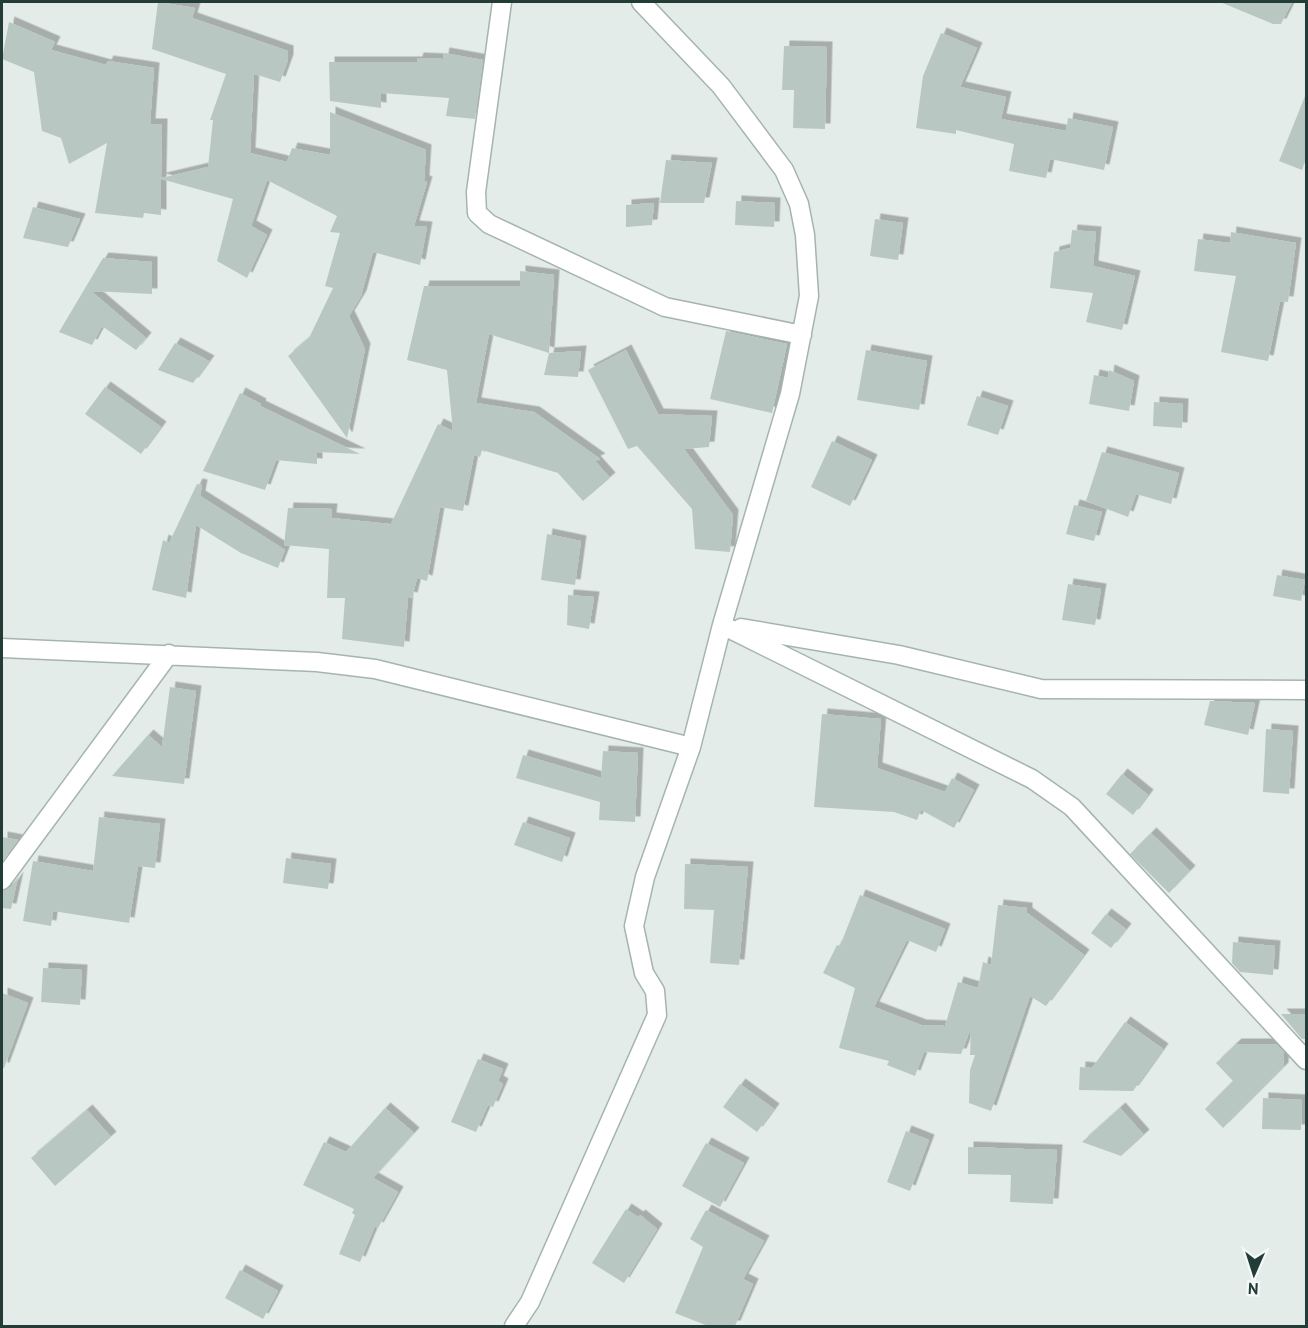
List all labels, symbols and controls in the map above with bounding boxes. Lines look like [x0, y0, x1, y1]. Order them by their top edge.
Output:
north arrow [1224, 1244, 1284, 1304]
text: N [1247, 1279, 1259, 1299]

